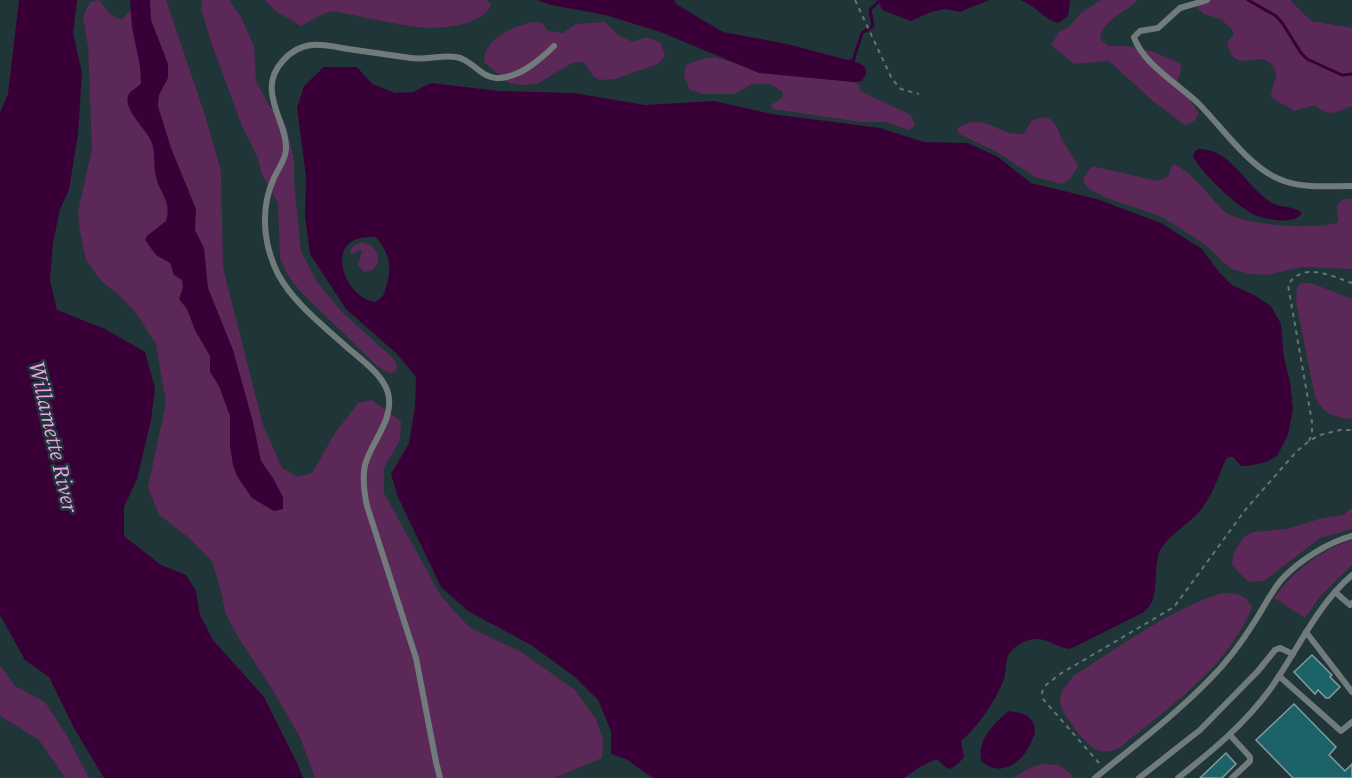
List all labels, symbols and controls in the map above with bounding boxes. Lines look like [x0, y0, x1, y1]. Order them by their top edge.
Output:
water label: Willamette River [22, 359, 86, 517]

